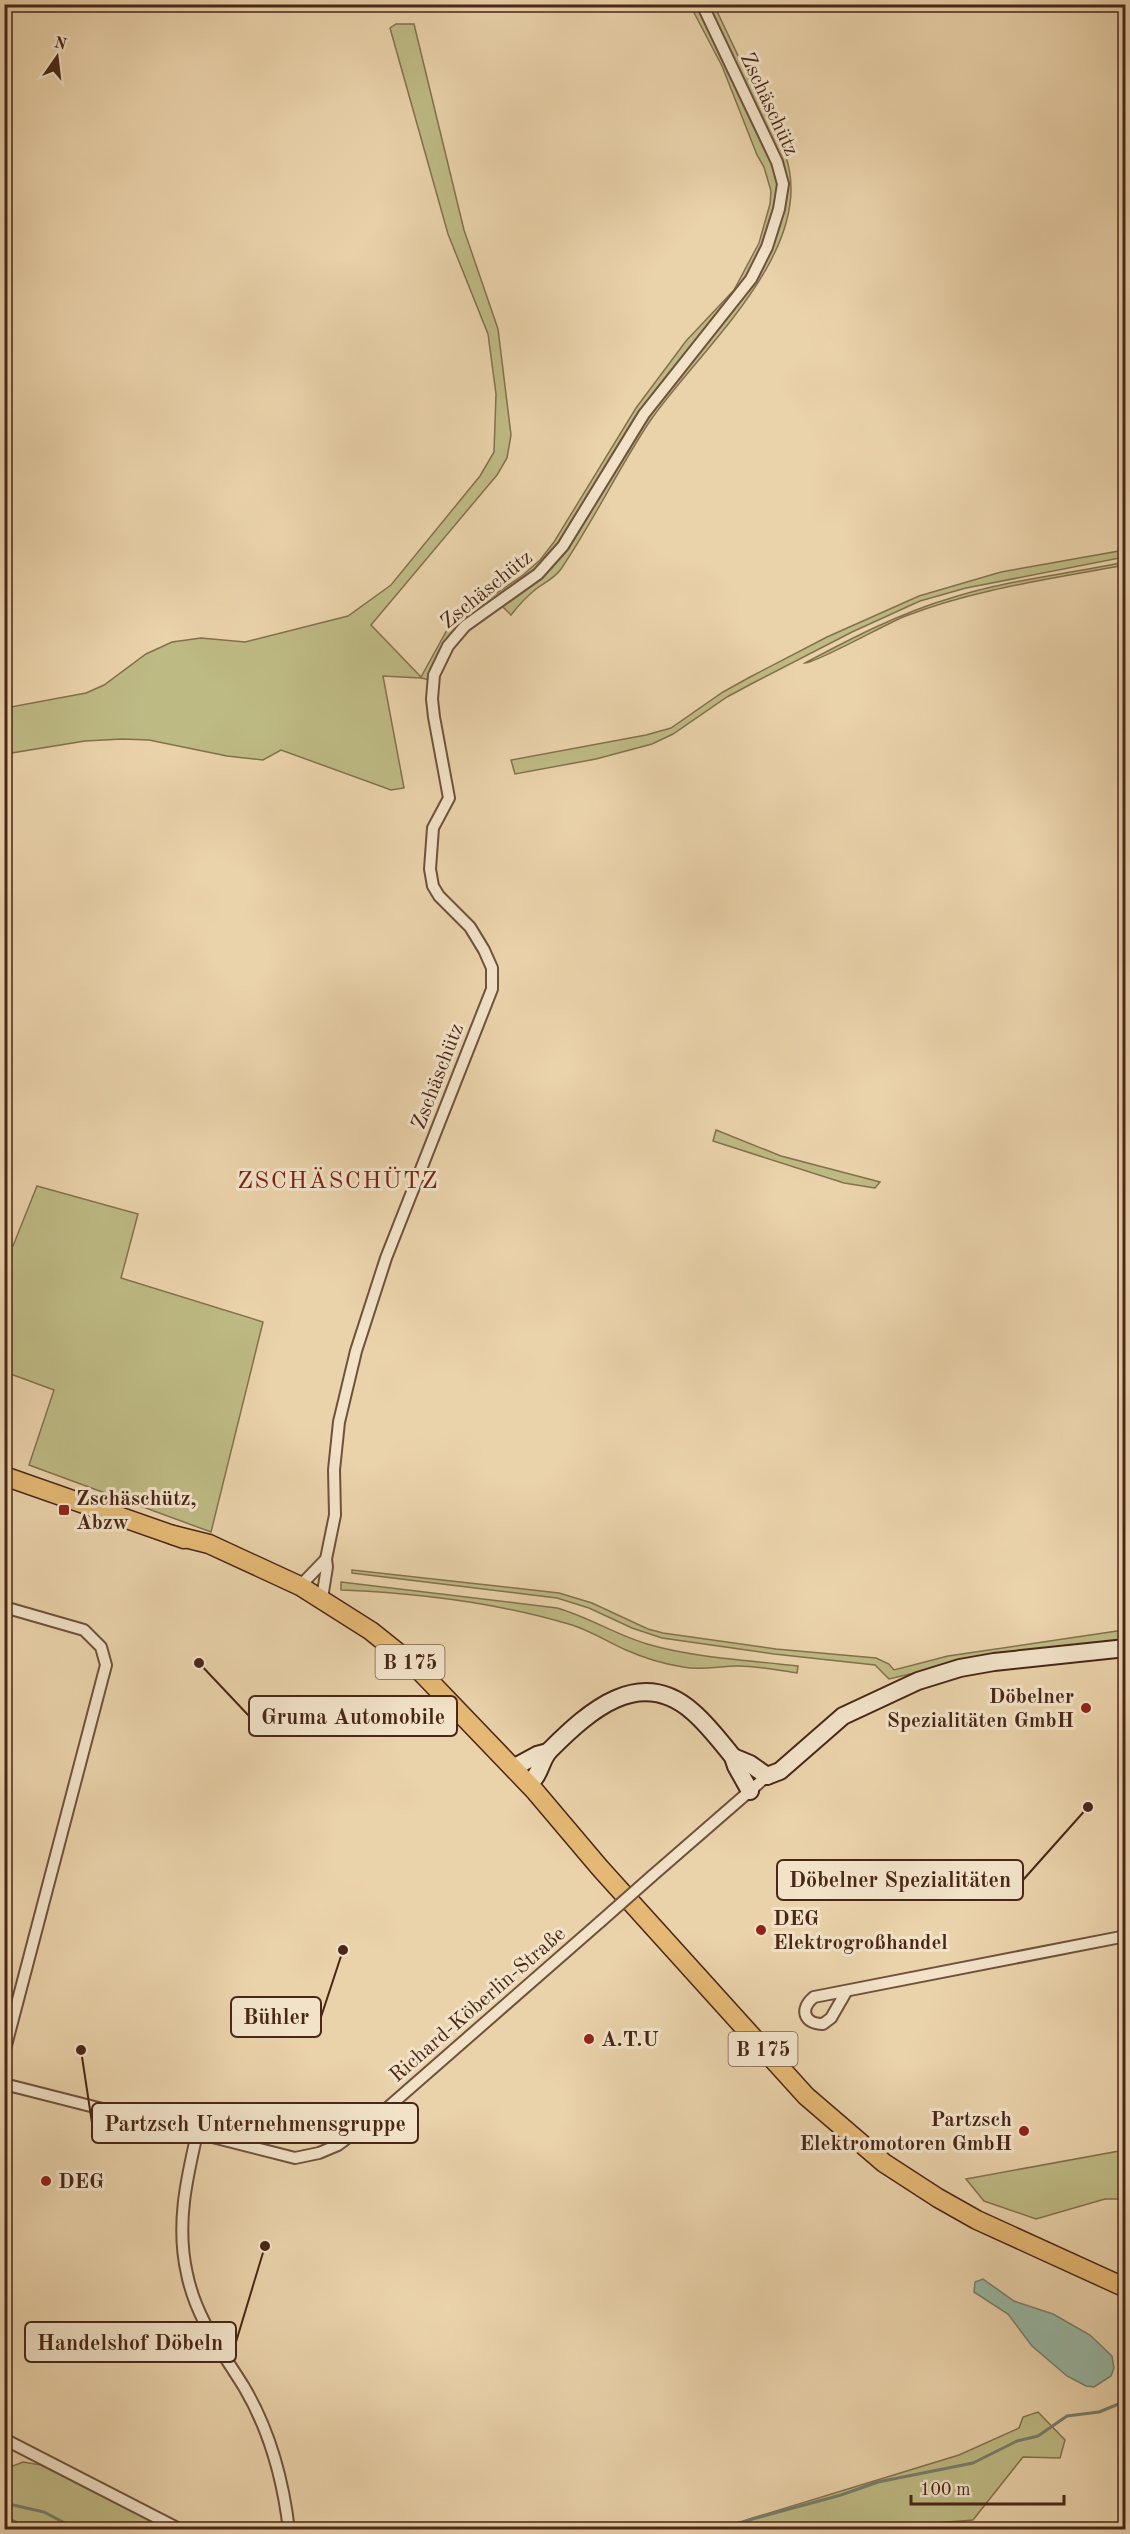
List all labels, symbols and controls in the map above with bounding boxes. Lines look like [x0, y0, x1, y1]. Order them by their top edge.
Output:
north arrow [27, 27, 87, 87]
text: N [52, 35, 69, 54]
street label: Zschäschütz [736, 50, 802, 159]
street label: Zschäschütz [437, 547, 537, 633]
street label: Zschäschütz [409, 1021, 468, 1132]
district label: ZSCHÄSCHÜTZ [237, 1166, 439, 1194]
place label: Zschäschütz, Abzw [76, 1489, 196, 1534]
marker: Zschäschütz, Abzw [57, 1503, 71, 1517]
road number: B 175 [376, 1645, 444, 1679]
place label: Döbelner Spezialitäten GmbH [887, 1687, 1074, 1732]
callout: Gruma Automobile [249, 1696, 457, 1736]
marker: Döbelner Spezialitäten GmbH [1079, 1701, 1093, 1715]
text: Gruma Automobile [261, 1707, 445, 1729]
callout: Döbelner Spezialitäten [777, 1860, 1023, 1900]
text: Döbelner Spezialitäten [789, 1870, 1011, 1892]
place label: DEG Elektrogroßhandel [773, 1909, 948, 1954]
street label: Richard-Köberlin-Straße [386, 1923, 570, 2087]
marker: DEG Elektrogroßhandel [754, 1923, 768, 1937]
callout: Bühler [231, 1997, 321, 2037]
text: Bühler [243, 2007, 309, 2029]
place label: A.T.U [601, 2030, 659, 2051]
marker: A.T.U [582, 2032, 596, 2046]
road number: B 175 [728, 2032, 798, 2066]
callout: Partzsch Unternehmensgruppe [92, 2103, 418, 2143]
place label: Partzsch Elektromotoren GmbH [800, 2110, 1012, 2155]
text: Partzsch Unternehmensgruppe [104, 2114, 406, 2136]
marker: Partzsch Elektromotoren GmbH [1017, 2124, 1031, 2138]
place label: DEG [58, 2172, 104, 2193]
marker: DEG [39, 2174, 53, 2188]
callout: Handelshof Döbeln [25, 2322, 236, 2362]
text: Handelshof Döbeln [37, 2333, 223, 2355]
scale bar [911, 2468, 1064, 2506]
text: 100 m [920, 2481, 971, 2499]

